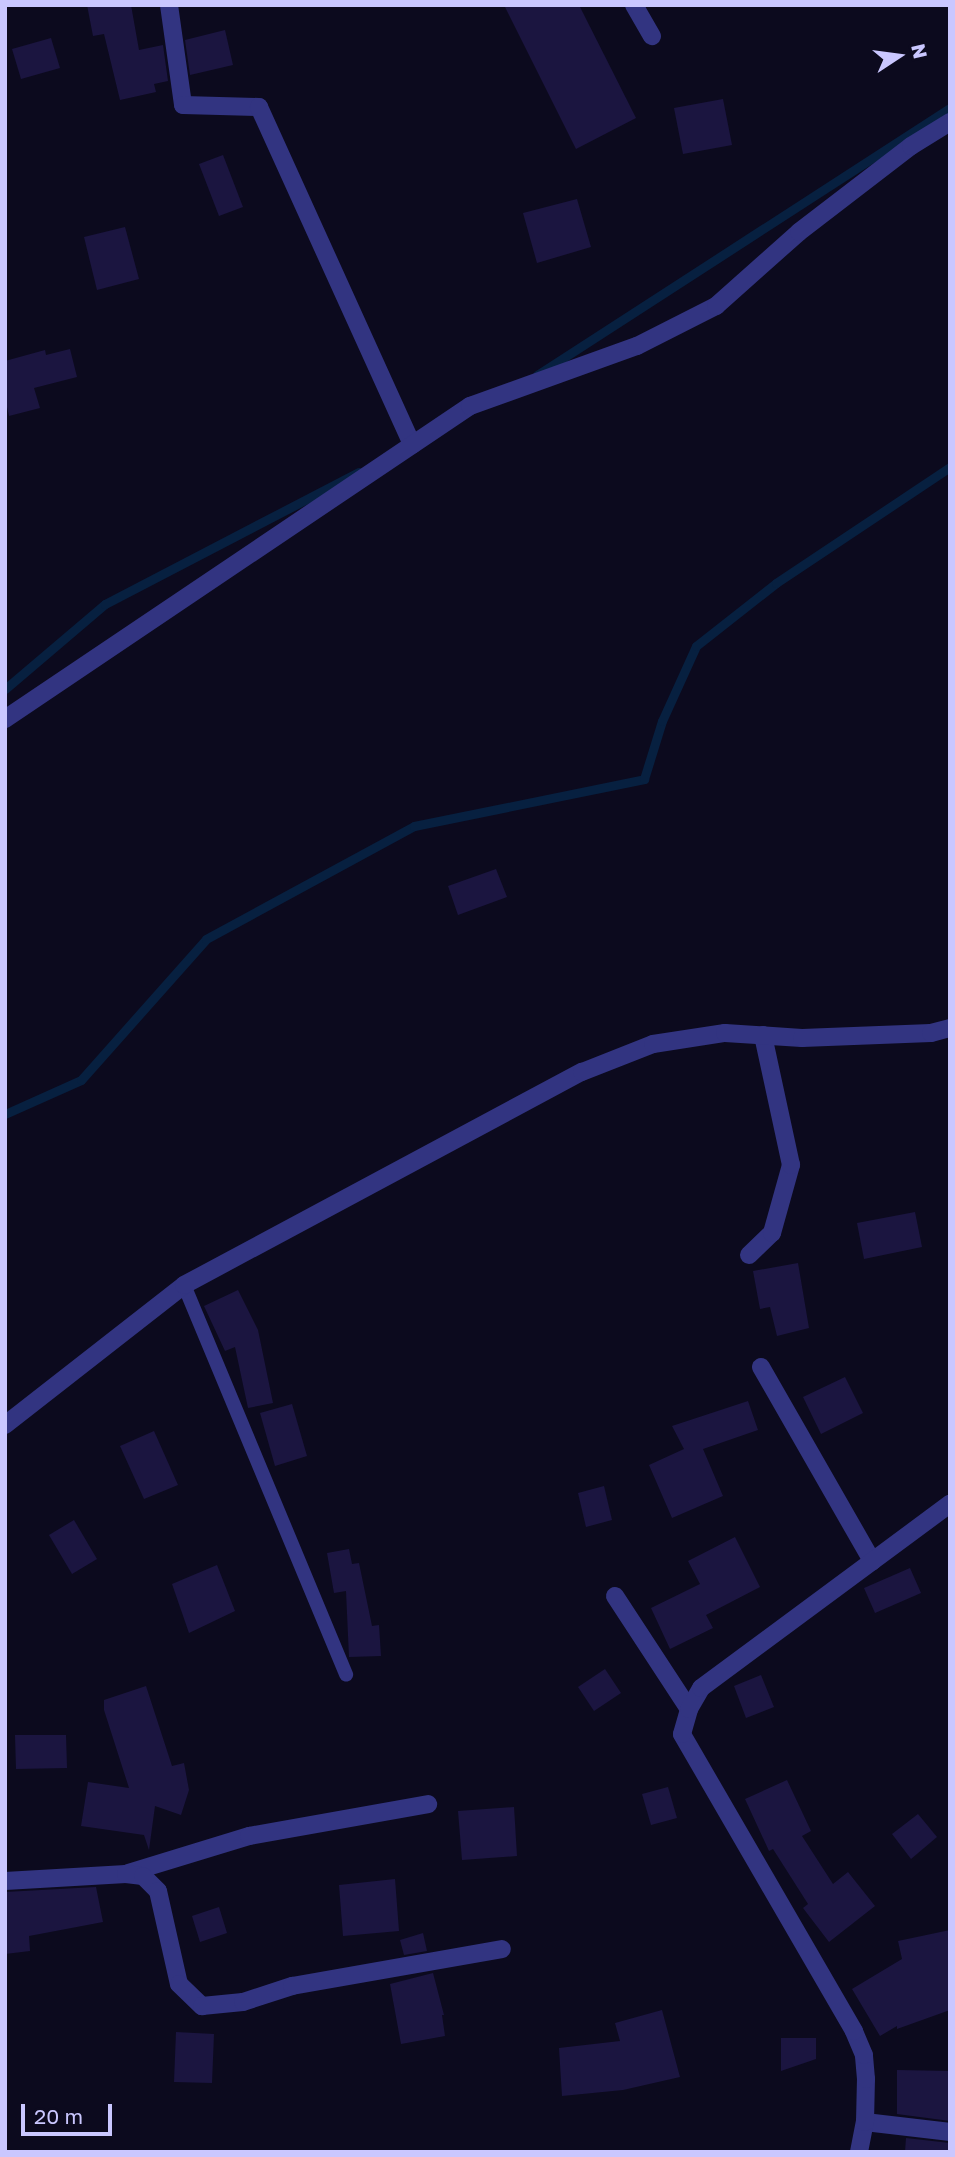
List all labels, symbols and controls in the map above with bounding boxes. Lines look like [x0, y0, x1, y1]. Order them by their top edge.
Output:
north arrow [864, 21, 934, 91]
text: N [907, 42, 933, 61]
scale bar [24, 2090, 116, 2134]
text: 20 m [34, 2103, 83, 2129]

